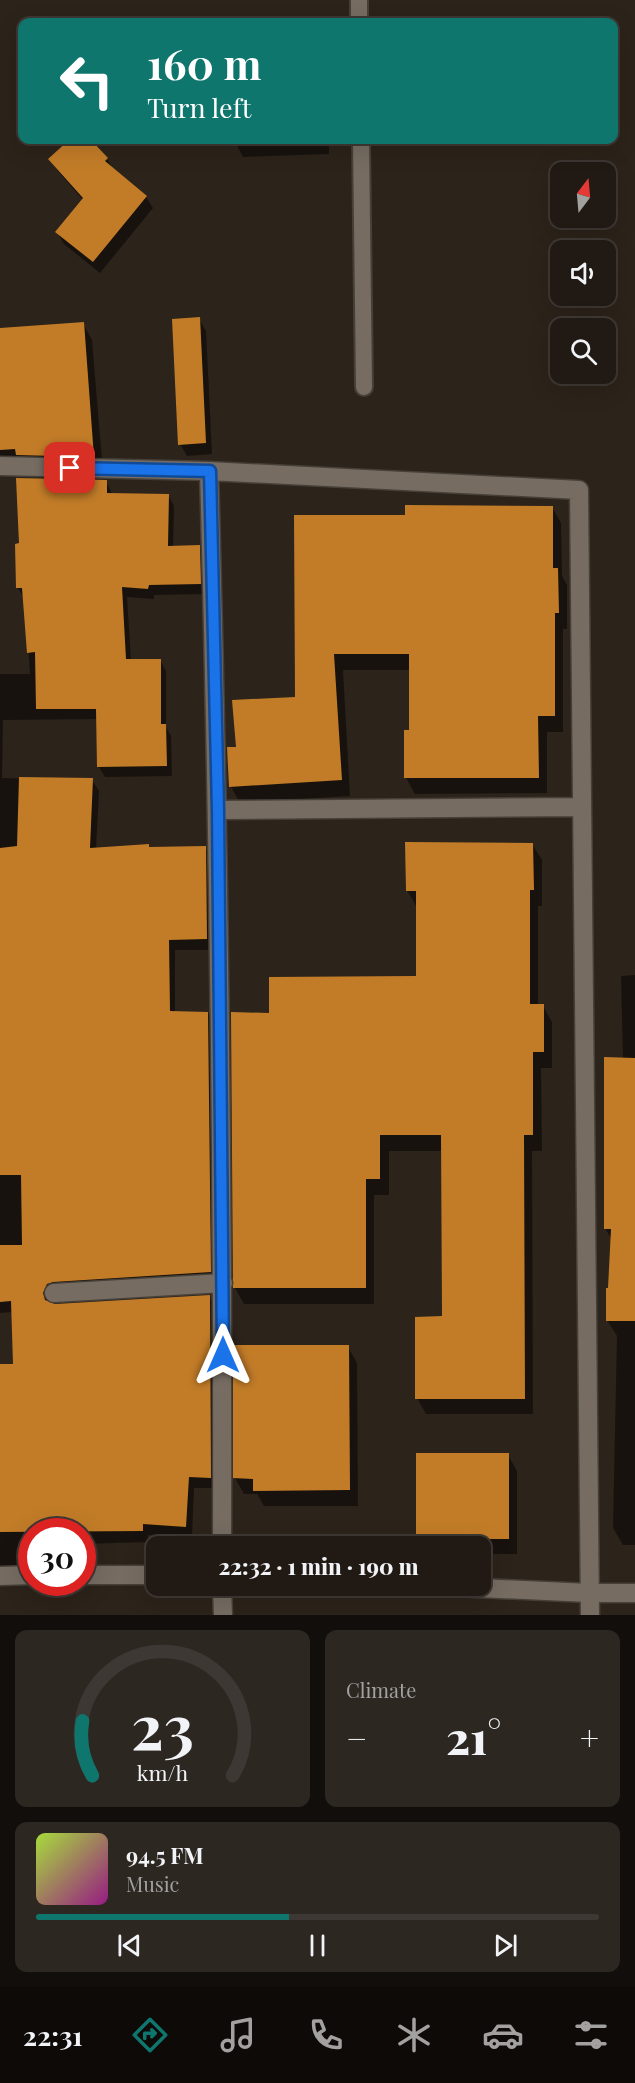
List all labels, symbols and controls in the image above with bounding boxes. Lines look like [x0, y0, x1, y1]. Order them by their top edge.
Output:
text: 160 m [147, 35, 262, 91]
icon: left [48, 42, 126, 120]
text: Turn left [147, 89, 251, 125]
north arrow [550, 162, 616, 228]
map controls [550, 162, 616, 384]
button: sound [550, 240, 616, 306]
button: search [550, 318, 616, 384]
pin [44, 442, 95, 493]
icon: arrive [53, 451, 86, 484]
position arrow [191, 1323, 255, 1387]
speed limit sign: 30 [18, 1518, 96, 1596]
text: 22:32 · 1 min · 190 m [218, 1551, 419, 1581]
text: Climate [346, 1676, 416, 1703]
text: 23 [131, 1682, 194, 1766]
text: 21° [446, 1706, 501, 1766]
text: − [346, 1715, 367, 1759]
text: + [580, 1715, 599, 1759]
text: km/h [137, 1758, 189, 1786]
text: 94.5 FM [126, 1840, 204, 1870]
text: Music [126, 1870, 179, 1897]
icon: previous [113, 1929, 146, 1962]
icon: pause [301, 1929, 334, 1962]
icon: next [489, 1929, 522, 1962]
icon: directions [129, 2014, 171, 2056]
icon: music [217, 2014, 259, 2056]
icon: phone [305, 2014, 347, 2056]
icon: climate [393, 2014, 435, 2056]
icon: car [482, 2014, 524, 2056]
icon: filters [570, 2014, 612, 2056]
text: 22:31 [23, 2017, 83, 2053]

